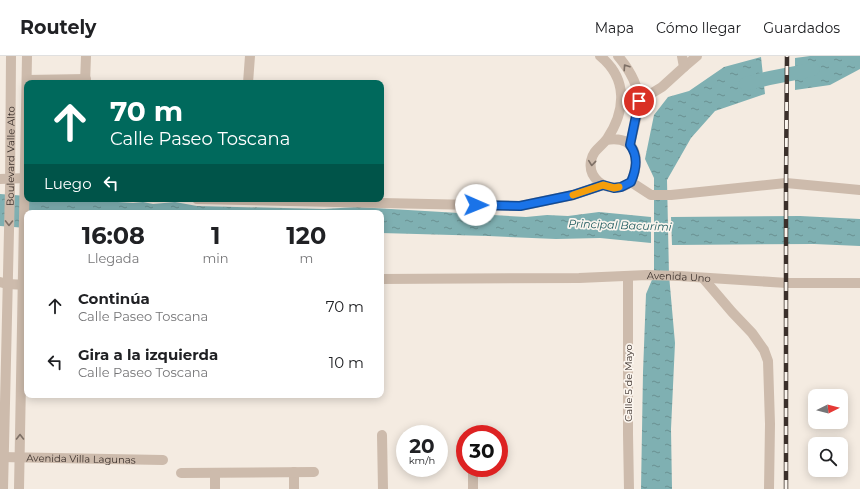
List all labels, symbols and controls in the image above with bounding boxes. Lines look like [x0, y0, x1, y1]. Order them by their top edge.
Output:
text: Routely [20, 16, 96, 39]
text: Mapa [595, 19, 634, 37]
text: Cómo llegar [656, 19, 741, 37]
text: Guardados [763, 19, 840, 37]
one-way arrow [624, 65, 631, 72]
pin [622, 84, 656, 118]
icon: arrive [628, 90, 650, 112]
text: 70 m [110, 94, 183, 128]
icon: ahead [44, 96, 96, 148]
street label: Boulevard Valle Alto [3, 106, 17, 206]
text: Calle Paseo Toscana [110, 128, 290, 150]
one-way arrow [587, 160, 596, 166]
icon: left [100, 172, 122, 194]
text: Luego [44, 174, 92, 193]
position arrow [455, 184, 497, 226]
water label: Principal Bacurimi [568, 216, 672, 234]
one-way arrow [5, 220, 13, 226]
text: 16:08 [82, 221, 145, 250]
text: 1 [211, 221, 220, 250]
text: 120 [286, 221, 326, 250]
text: Llegada [87, 250, 139, 266]
text: min [203, 250, 229, 266]
text: m [299, 250, 313, 266]
street label: Avenida Uno [647, 269, 711, 285]
text: Continúa [78, 289, 150, 308]
icon: ahead [44, 295, 66, 317]
text: 70 m [326, 297, 364, 316]
text: Calle Paseo Toscana [78, 308, 208, 324]
street label: Calle 5 de Mayo [622, 344, 635, 422]
text: Gira a la izquierda [78, 345, 218, 364]
icon: left [44, 351, 66, 373]
text: 10 m [329, 353, 364, 372]
text: Calle Paseo Toscana [78, 364, 208, 380]
north arrow [808, 389, 848, 429]
map controls [808, 389, 848, 477]
speed limit sign: 30 [456, 425, 508, 477]
one-way arrow [16, 434, 24, 440]
text: 20 [409, 434, 435, 458]
button: search [808, 437, 848, 477]
street label: Avenida Villa Lagunas [26, 451, 136, 466]
text: km/h [409, 454, 435, 467]

